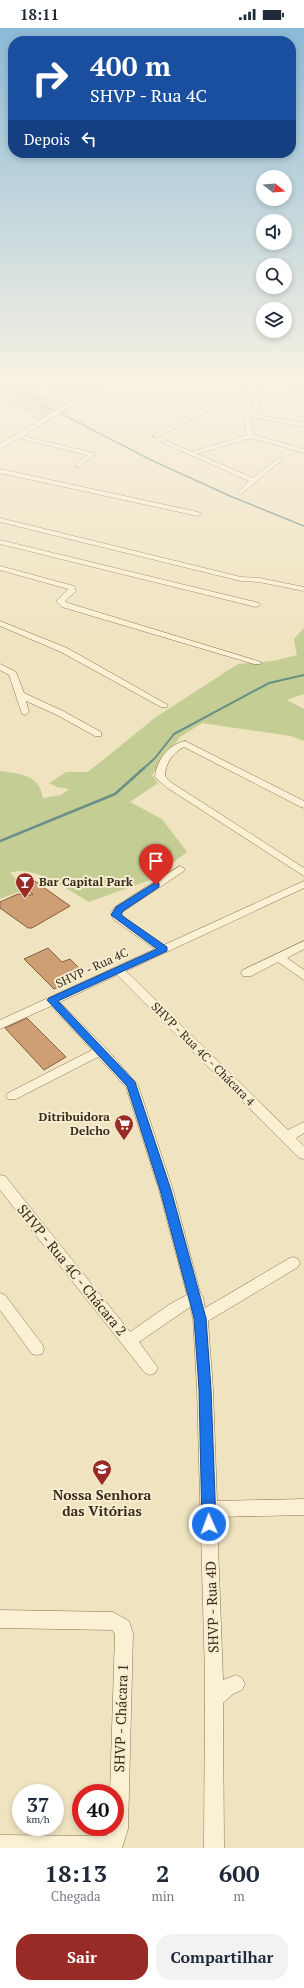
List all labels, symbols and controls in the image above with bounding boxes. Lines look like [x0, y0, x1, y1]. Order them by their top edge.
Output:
text: 18:11 [20, 4, 59, 24]
text: 400 m [90, 47, 171, 84]
icon: right [24, 52, 76, 104]
text: SHVP - Rua 4C [90, 83, 207, 107]
icon: left [78, 128, 100, 150]
text: Depois [24, 129, 70, 149]
north arrow [256, 170, 292, 206]
map controls [256, 170, 292, 338]
button: sound [256, 214, 292, 250]
button: search [256, 258, 292, 294]
button: layers [256, 302, 292, 338]
pin [139, 844, 173, 885]
icon: arrive [145, 850, 167, 872]
bar icon: Bar Capital Park [14, 871, 36, 899]
place label: Bar Capital Park [39, 874, 133, 889]
street label: SHVP - Rua 4C [53, 944, 131, 991]
street label: SHVP - Rua 4C - Chácara 4 [148, 999, 259, 1109]
place label: Ditribuidora Delcho [39, 1109, 110, 1138]
supermarket icon: Ditribuidora Delcho [113, 1113, 135, 1141]
street label: SHVP - Rua 4C - Chácara 2 [13, 1200, 131, 1339]
school or university icon: Nossa Senhora das Vitórias [91, 1458, 113, 1486]
place label: Nossa Senhora das Vitórias [53, 1485, 152, 1520]
position arrow [188, 1503, 230, 1545]
street label: SHVP - Rua 4D [200, 1561, 223, 1653]
street label: SHVP - Chácara 1 [109, 1663, 132, 1773]
speed limit sign: 40 [72, 1784, 124, 1836]
text: 37 [27, 1791, 49, 1818]
text: km/h [26, 1813, 50, 1826]
text: 18:13 [44, 1857, 107, 1889]
text: 2 [156, 1857, 170, 1889]
text: 600 [219, 1857, 259, 1889]
text: Chegada [51, 1887, 101, 1905]
text: min [151, 1887, 174, 1905]
text: m [234, 1887, 245, 1905]
button: Sair [16, 1934, 148, 1980]
button: Compartilhar [156, 1934, 288, 1980]

